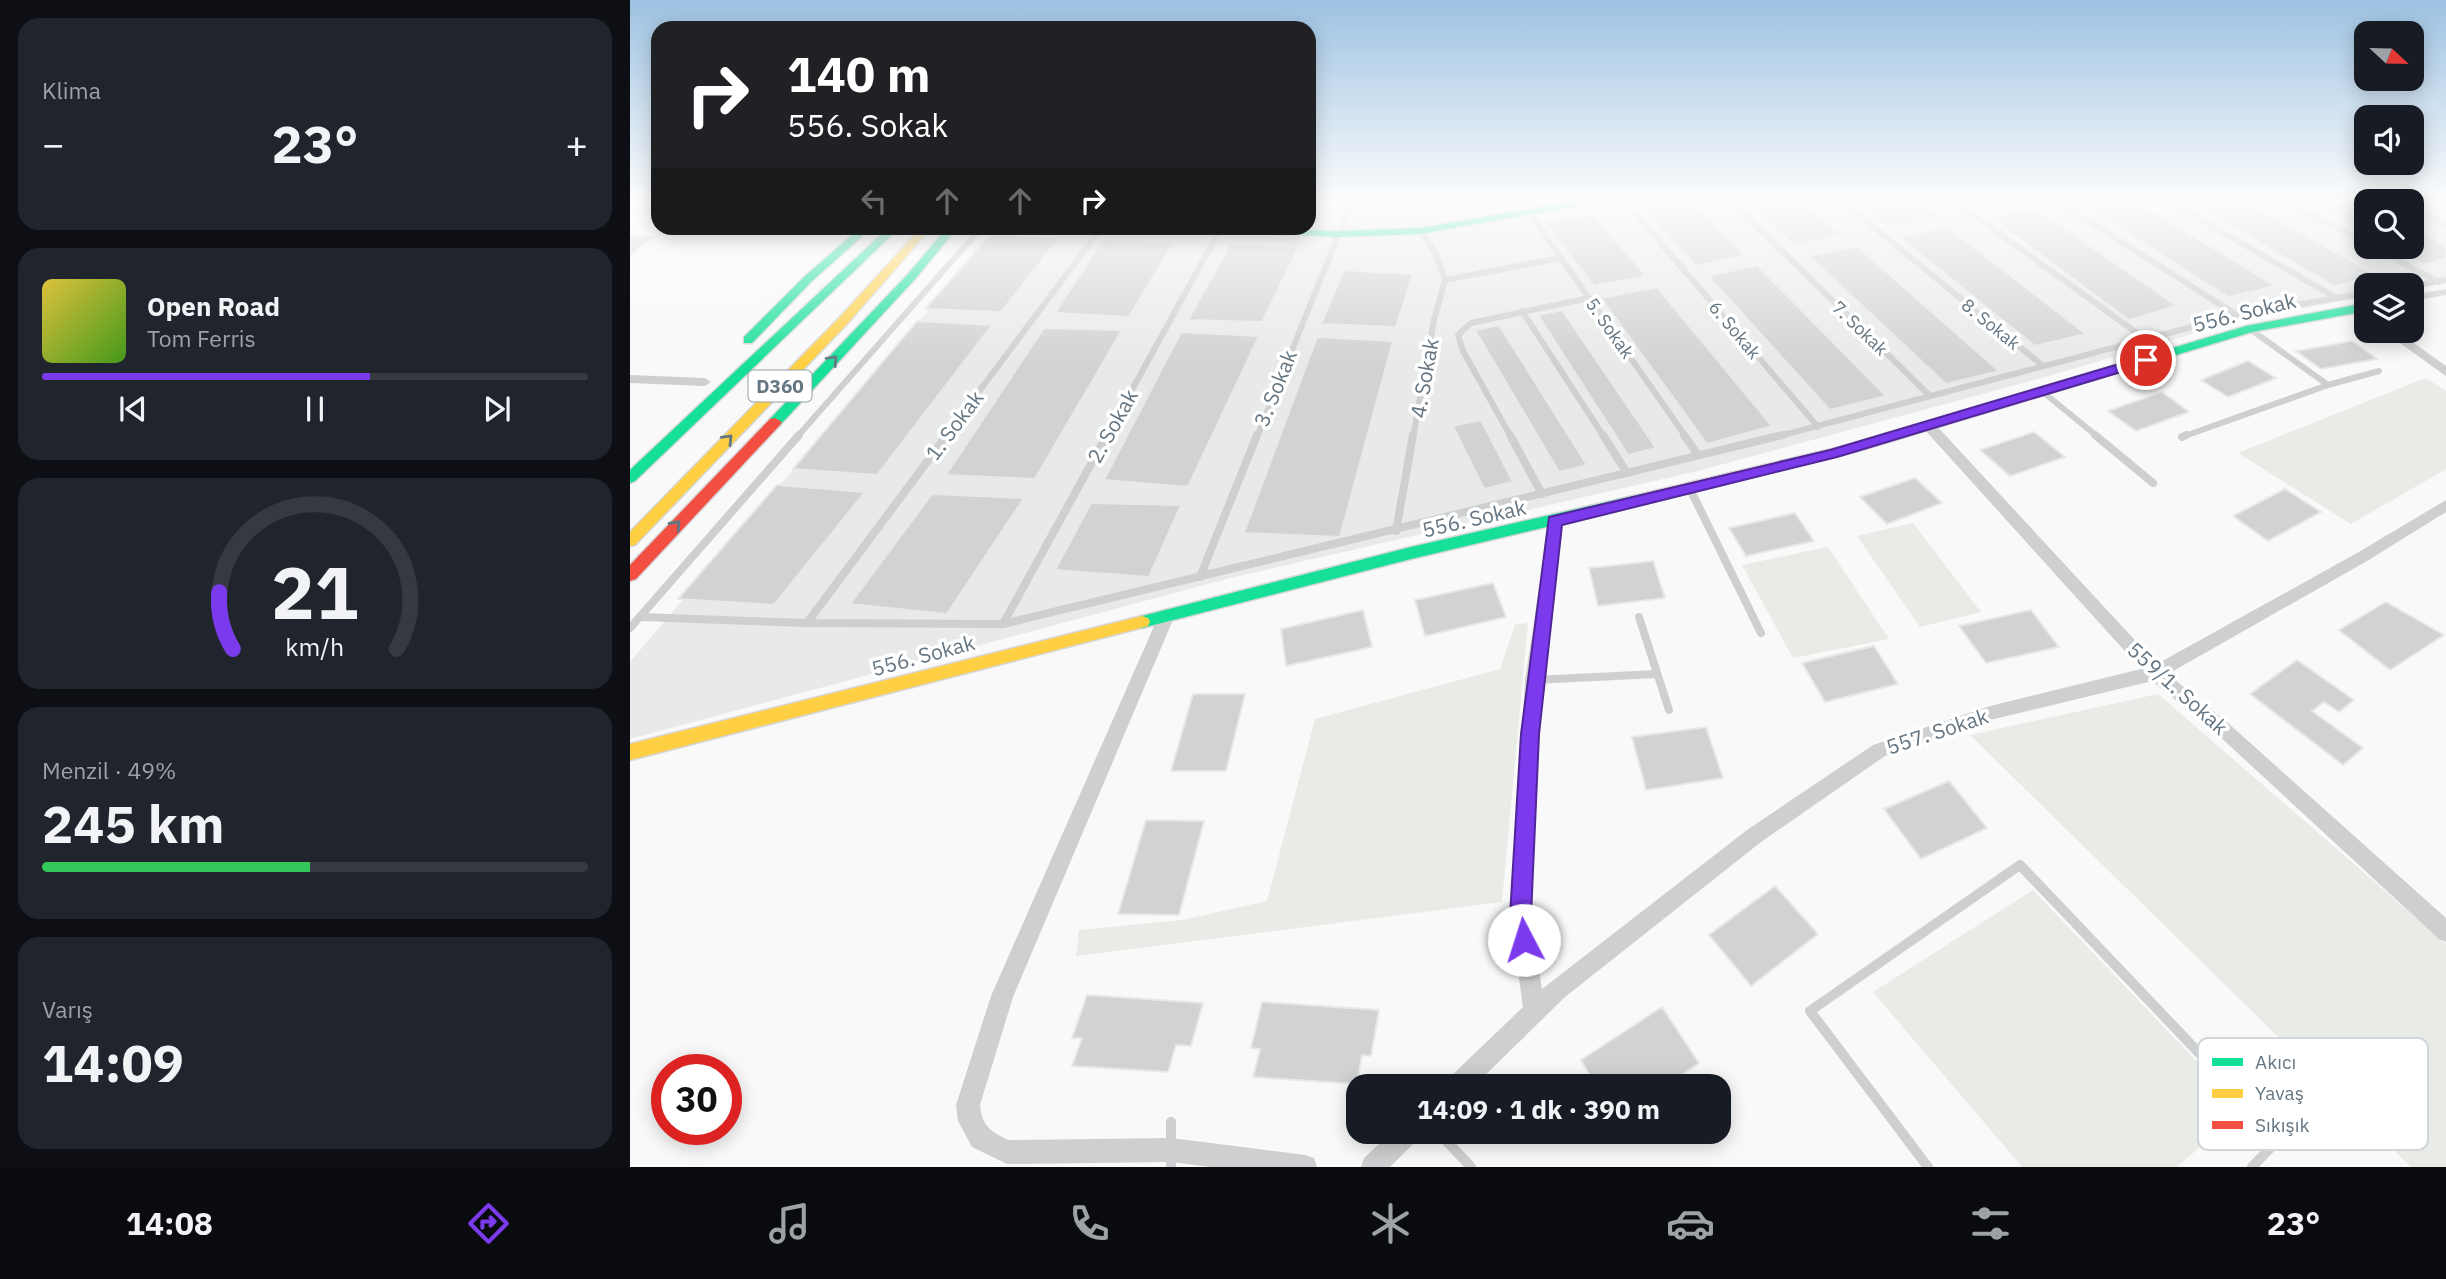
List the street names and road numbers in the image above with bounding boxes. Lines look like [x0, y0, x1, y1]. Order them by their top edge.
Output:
street label: 556. Sokak [2189, 286, 2299, 338]
street label: 5. Sokak [1581, 293, 1639, 363]
street label: 8. Sokak [1957, 293, 2025, 355]
street label: 6. Sokak [1704, 296, 1766, 364]
street label: 7. Sokak [1827, 296, 1893, 361]
street label: 4. Sokak [1403, 336, 1445, 420]
street label: 3. Sokak [1247, 345, 1303, 431]
road number: D360 [748, 370, 812, 402]
street label: 1. Sokak [919, 384, 989, 466]
street label: 2. Sokak [1080, 384, 1144, 468]
street label: 556. Sokak [1419, 492, 1529, 544]
street label: 556. Sokak [868, 628, 978, 682]
street label: 559/1. Sokak [2122, 635, 2234, 741]
street label: 557. Sokak [1882, 701, 1992, 761]

